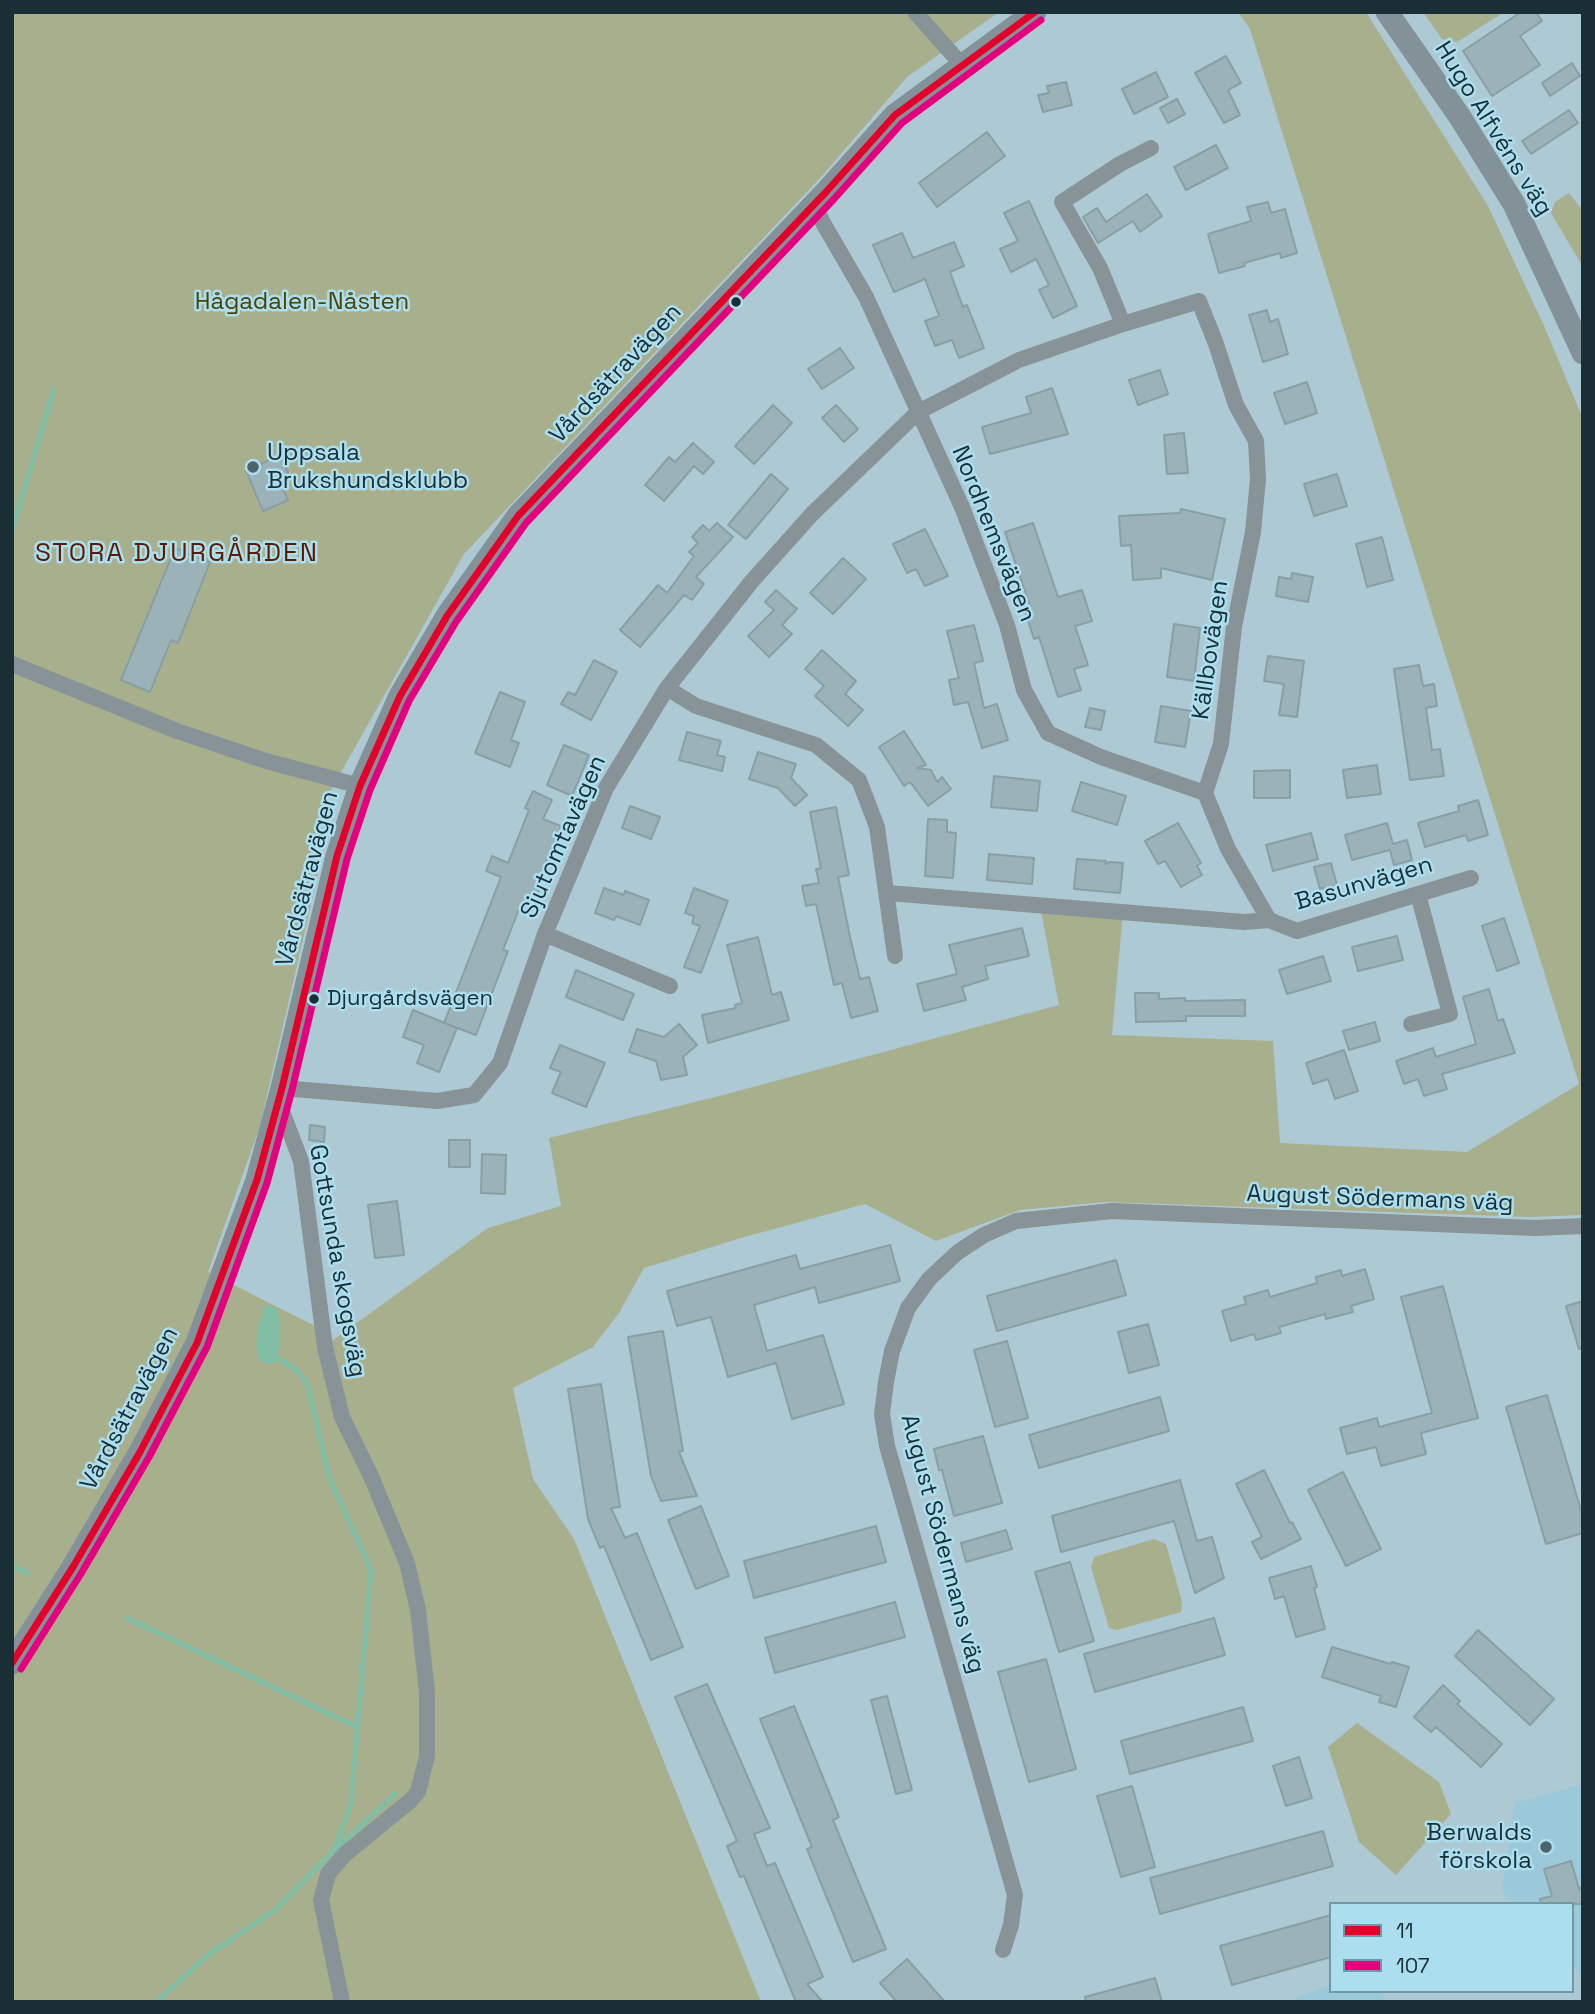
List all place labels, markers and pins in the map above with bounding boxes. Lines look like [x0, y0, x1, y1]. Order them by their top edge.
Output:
unlabelled marker [729, 295, 743, 309]
place label: Uppsala Brukshundsklubb [267, 439, 468, 495]
marker: Uppsala Brukshundsklubb [245, 459, 261, 475]
place label: Djurgårdsvägen [327, 986, 493, 1012]
marker: Djurgårdsvägen [307, 992, 321, 1006]
place label: Berwalds förskola [1426, 1819, 1532, 1875]
marker: Berwalds förskola [1538, 1839, 1554, 1855]

